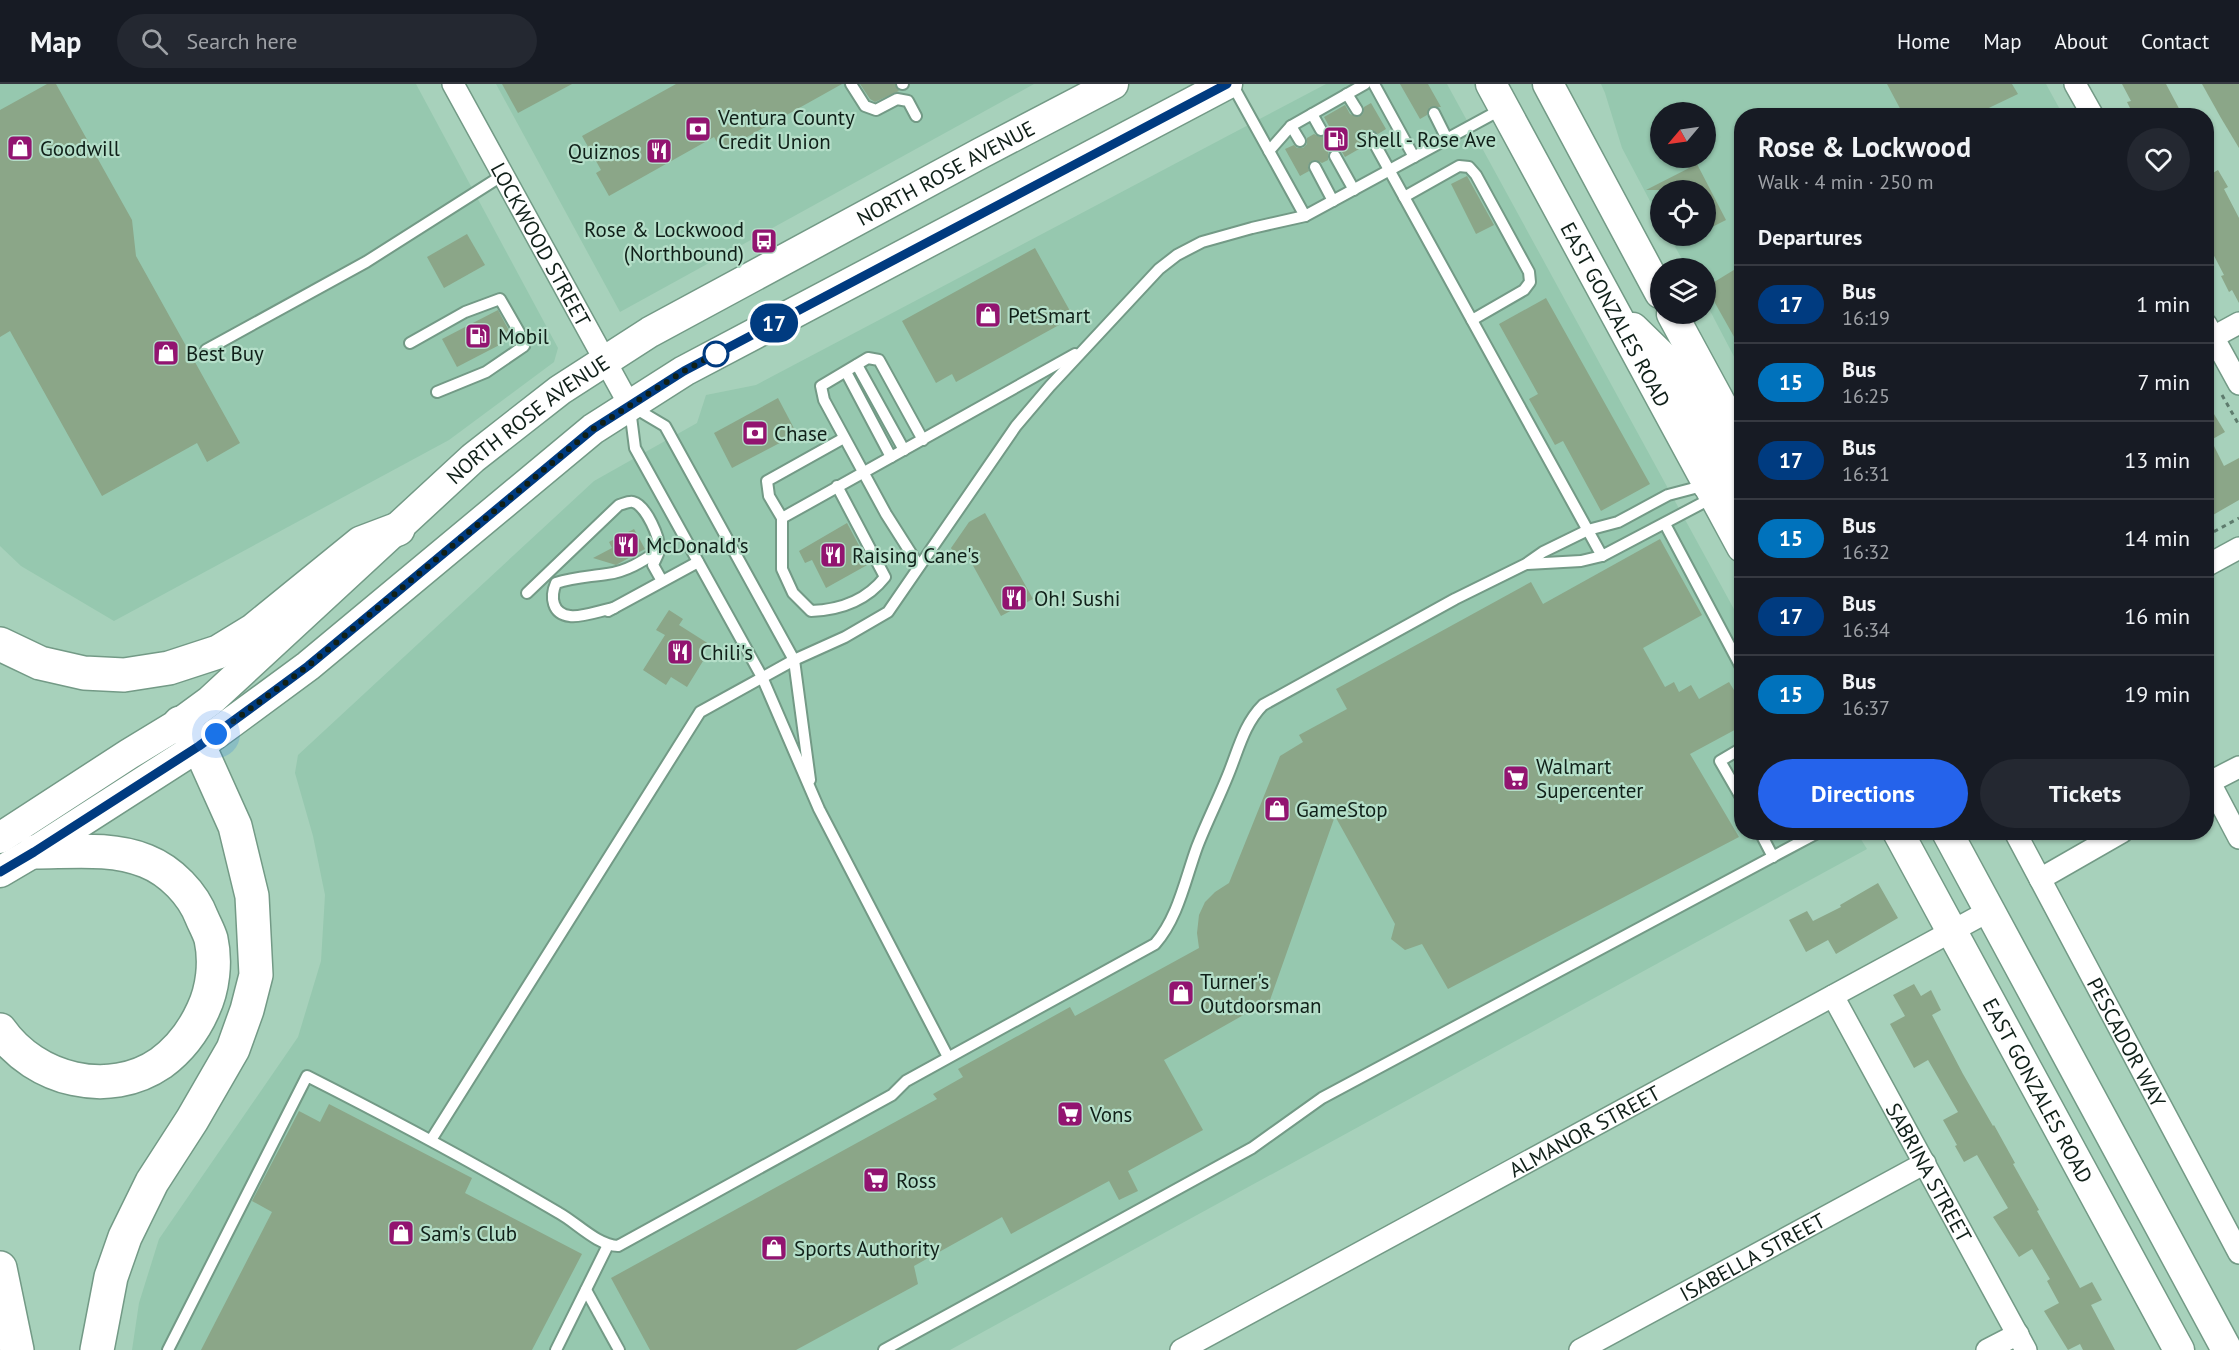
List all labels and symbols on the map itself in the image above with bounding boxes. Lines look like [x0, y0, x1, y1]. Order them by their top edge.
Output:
north arrow [1650, 102, 1716, 168]
place label: Ventura County Credit Union [717, 104, 855, 155]
bank icon: Ventura County Credit Union [683, 114, 713, 144]
street label: NORTH ROSE AVENUE [852, 114, 1039, 231]
fuel station icon: Shell - Rose Ave [1321, 124, 1351, 154]
place label: Shell - Rose Ave [1356, 126, 1496, 153]
shop icon: Goodwill [5, 133, 35, 163]
place label: Goodwill [40, 135, 120, 162]
restaurant icon: Quiznos [644, 136, 674, 166]
place label: Quiznos [568, 138, 640, 165]
street label: LOCKWOOD STREET [485, 158, 597, 331]
place label: Rose & Lockwood (Northbound) [584, 216, 744, 267]
street label: EAST GONZALES ROAD [1555, 217, 1677, 411]
bus stop icon: Rose & Lockwood (Northbound) [749, 226, 779, 256]
shop icon: PetSmart [973, 300, 1003, 330]
place label: PetSmart [1008, 302, 1090, 329]
line badge: 17 [747, 304, 801, 342]
fuel station icon: Mobil [463, 321, 493, 351]
place label: Mobil [498, 323, 549, 350]
shop icon: Best Buy [151, 338, 181, 368]
place label: Best Buy [186, 340, 264, 367]
unlabelled marker [703, 341, 729, 367]
street label: NORTH ROSE AVENUE [440, 348, 614, 490]
bank icon: Chase [740, 418, 770, 448]
place label: Chase [774, 420, 827, 447]
restaurant icon: McDonald's [611, 530, 641, 560]
place label: McDonald's [646, 532, 749, 559]
restaurant icon: Raising Cane's [818, 540, 848, 570]
place label: Raising Cane's [852, 542, 979, 569]
restaurant icon: Oh! Sushi [999, 583, 1029, 613]
place label: Oh! Sushi [1034, 585, 1120, 612]
restaurant icon: Chili's [665, 637, 695, 667]
place label: Chili's [700, 639, 753, 666]
your location [201, 719, 231, 749]
place label: Walmart Supercenter [1536, 753, 1643, 804]
supermarket icon: Walmart Supercenter [1501, 763, 1531, 793]
shop icon: GameStop [1262, 794, 1292, 824]
place label: GameStop [1296, 796, 1388, 823]
place label: Turner's Outdoorsman [1200, 968, 1322, 1019]
street label: PESCADOR WAY [2081, 973, 2172, 1112]
shop icon: Turner's Outdoorsman [1166, 978, 1196, 1008]
street label: EAST GONZALES ROAD [1977, 993, 2099, 1187]
street label: ALMANOR STREET [1504, 1079, 1665, 1183]
street label: SABRINA STREET [1880, 1098, 1978, 1247]
supermarket icon: Vons [1055, 1099, 1085, 1129]
place label: Vons [1089, 1101, 1132, 1128]
supermarket icon: Ross [861, 1165, 891, 1195]
place label: Ross [896, 1167, 936, 1194]
street label: ISABELLA STREET [1675, 1206, 1830, 1307]
shop icon: Sam's Club [386, 1218, 416, 1248]
place label: Sam's Club [420, 1220, 517, 1247]
shop icon: Sports Authority [759, 1233, 789, 1263]
place label: Sports Authority [794, 1235, 940, 1262]

